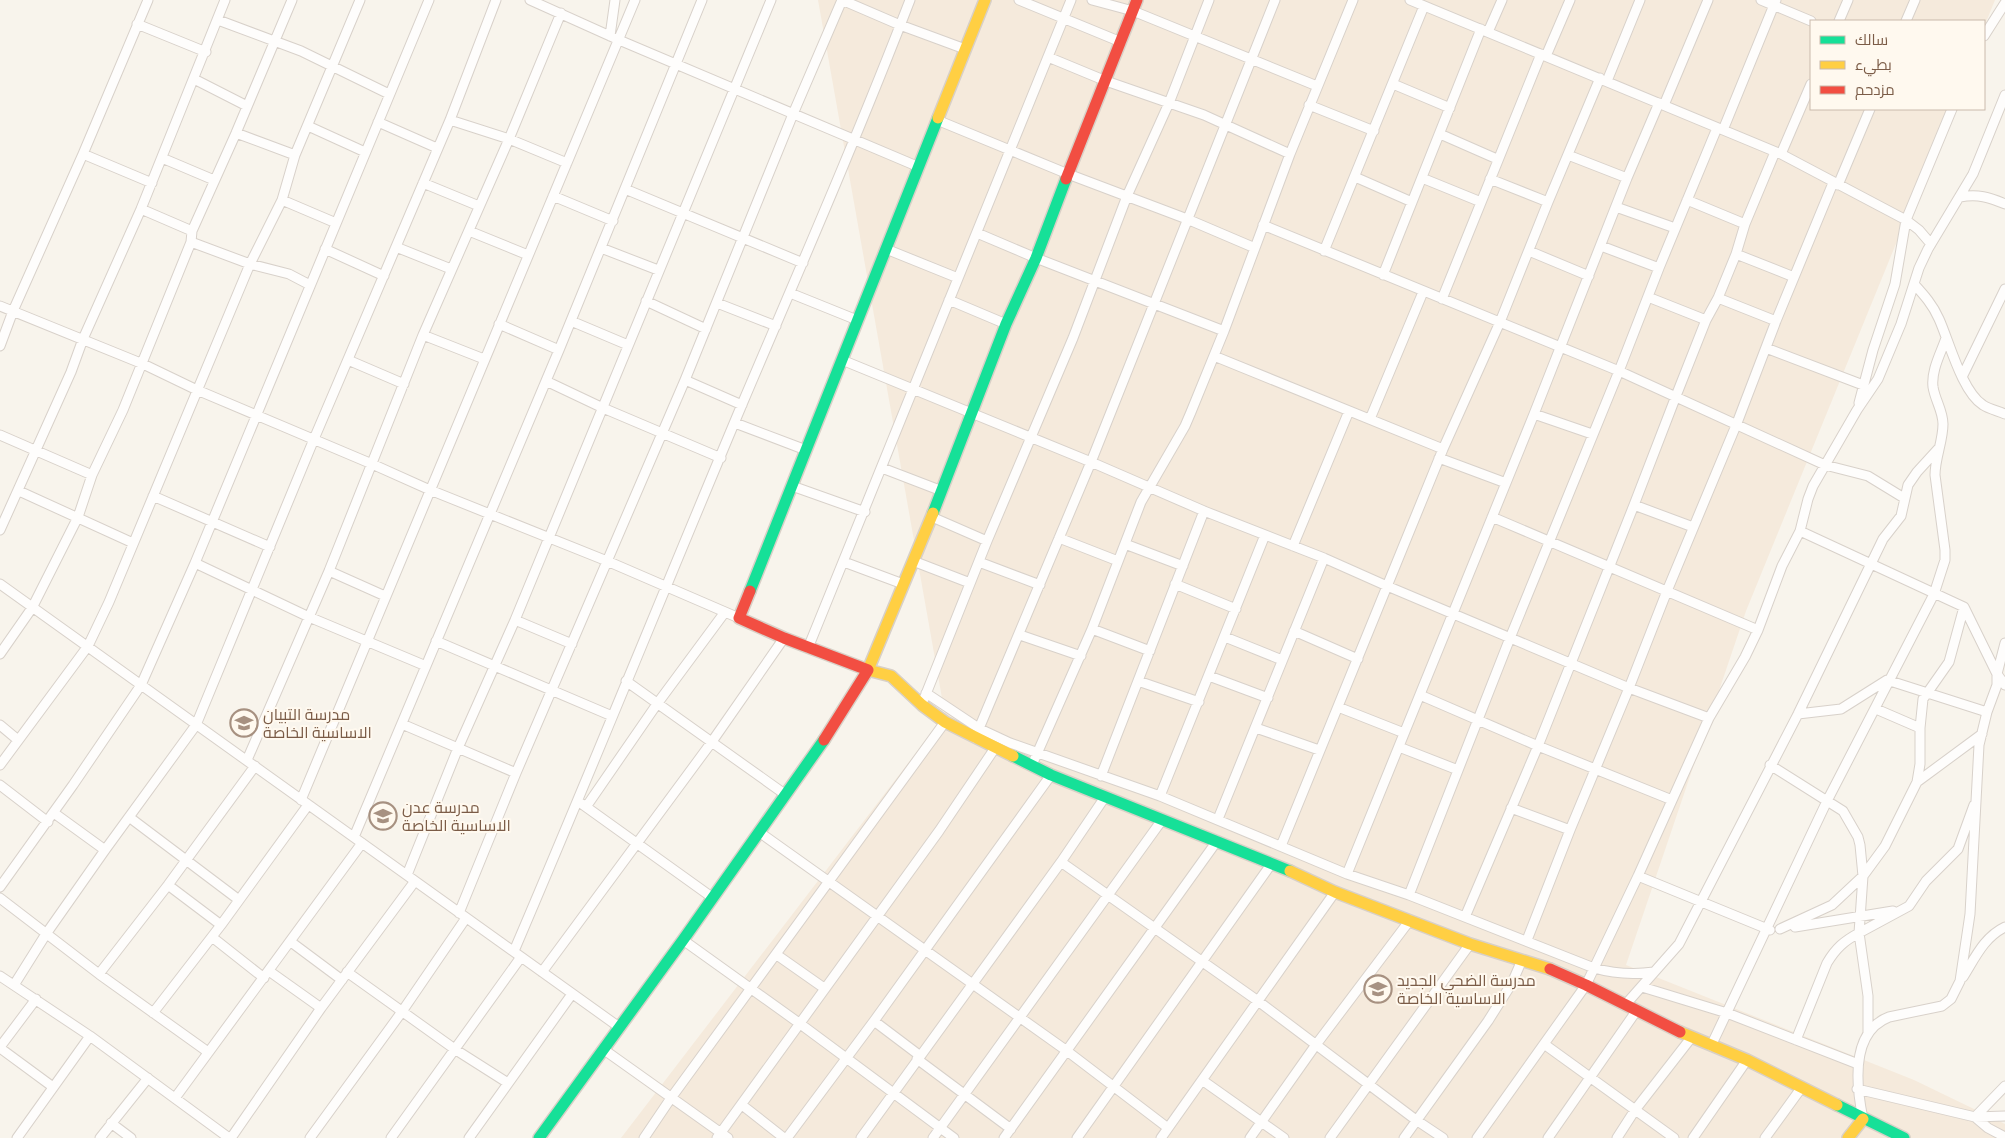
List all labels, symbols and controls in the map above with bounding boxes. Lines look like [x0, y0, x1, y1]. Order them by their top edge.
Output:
legend [1810, 20, 1985, 110]
text: سالك [1855, 31, 1888, 49]
text: بطيء [1855, 56, 1892, 77]
text: مزدحم [1855, 81, 1895, 100]
place label: مدرسة التبيان الاساسية الخاصة [263, 705, 372, 742]
school or university icon: مدرسة التبيان الاساسية الخاصة [229, 708, 259, 738]
place label: مدرسة عدن الاساسية الخاصة [402, 798, 511, 835]
school or university icon: مدرسة عدن الاساسية الخاصة [368, 801, 398, 831]
place label: مدرسة الضحي الجديد الاساسية الخاصة [1397, 971, 1536, 1008]
school or university icon: مدرسة الضحي الجديد الاساسية الخاصة [1363, 974, 1393, 1004]

